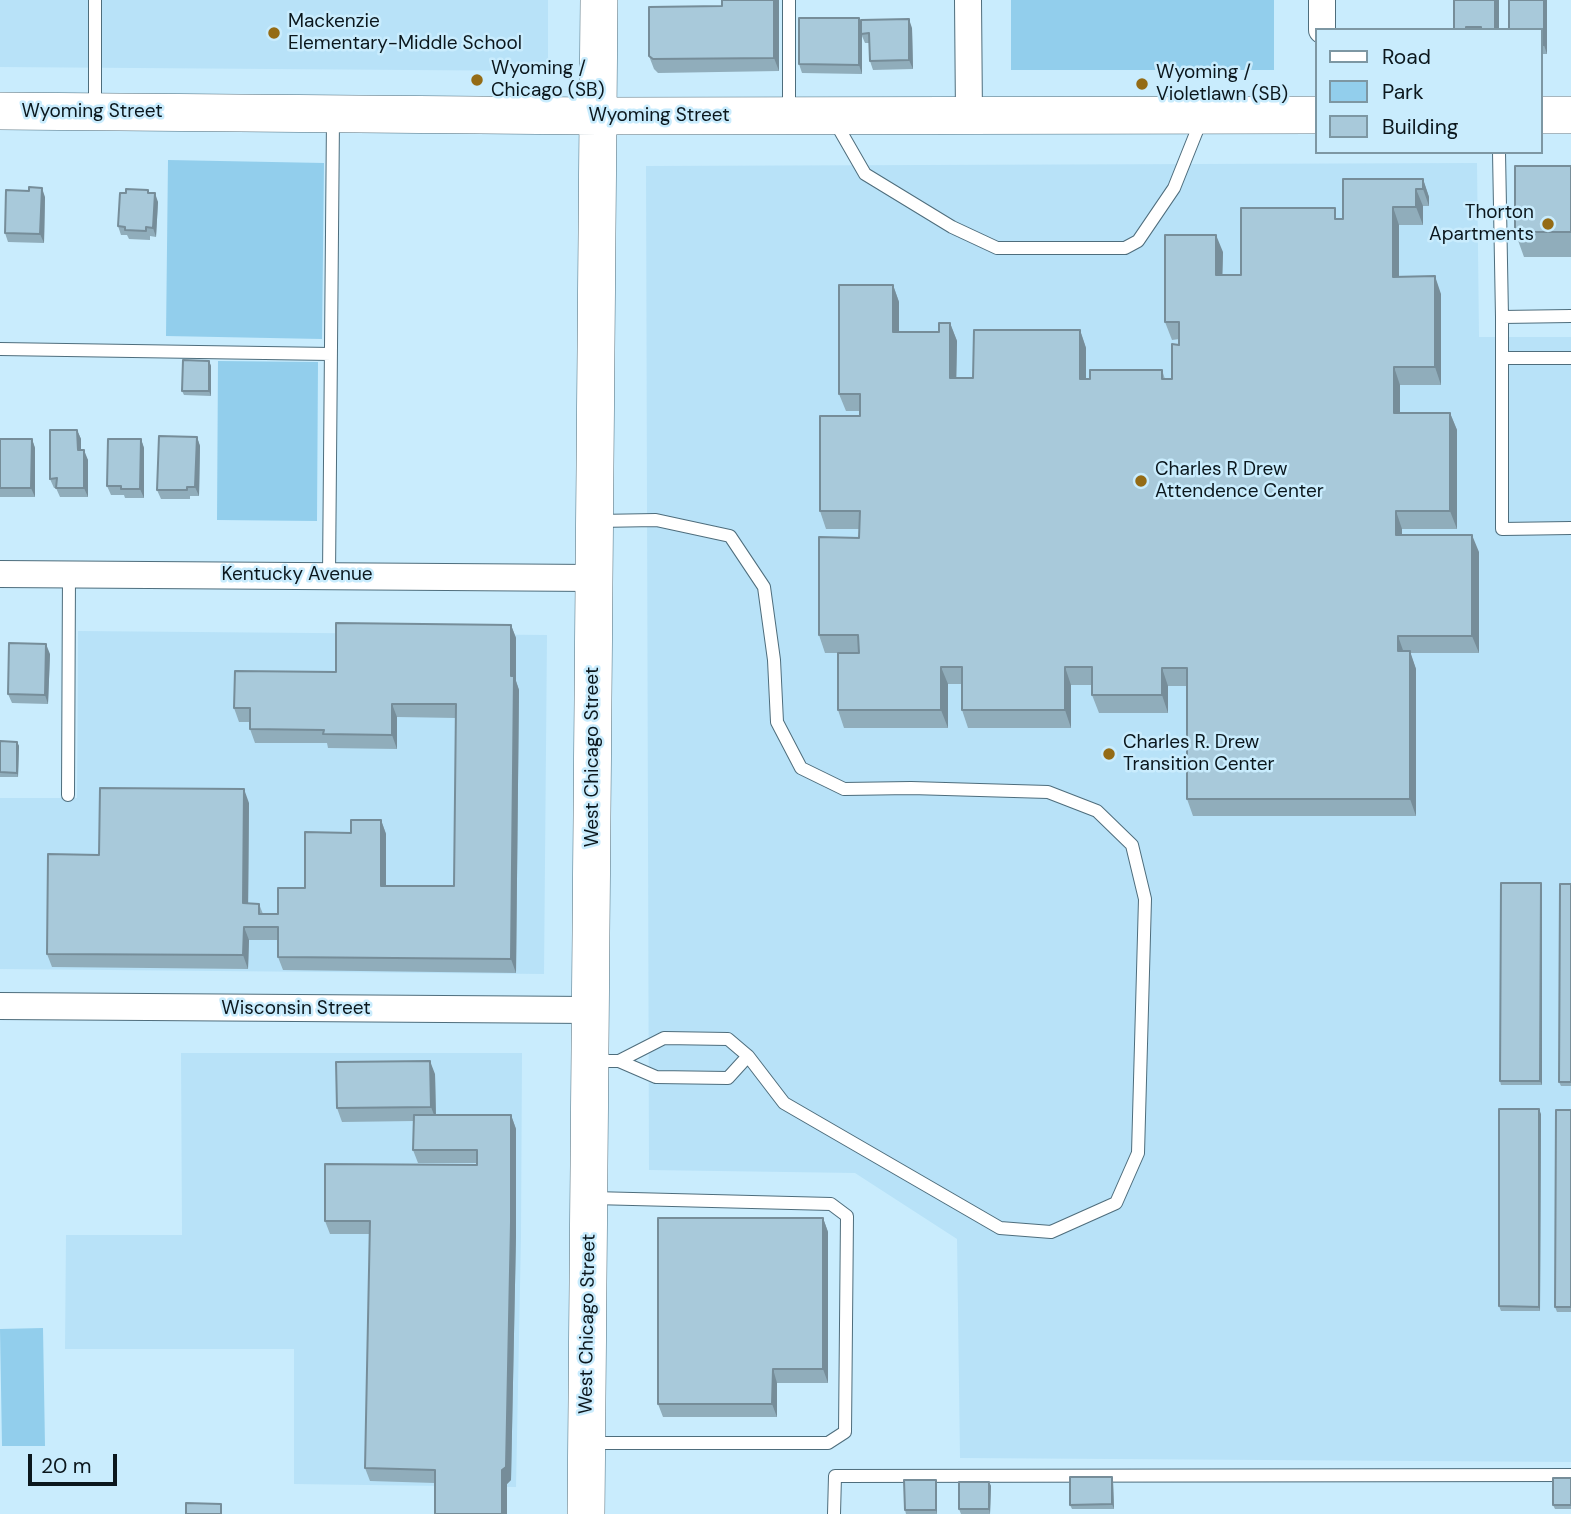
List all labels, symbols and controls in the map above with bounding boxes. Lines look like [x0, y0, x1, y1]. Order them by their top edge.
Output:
place label: Mackenzie Elementary-Middle School [288, 11, 522, 55]
marker: Mackenzie Elementary-Middle School [266, 25, 282, 41]
legend [1316, 28, 1543, 154]
text: Road [1382, 43, 1431, 71]
place label: Wyoming / Chicago (SB) [491, 58, 605, 102]
place label: Wyoming / Violetlawn (SB) [1156, 62, 1288, 106]
marker: Wyoming / Chicago (SB) [469, 72, 485, 88]
marker: Wyoming / Violetlawn (SB) [1134, 76, 1150, 92]
text: Park [1382, 78, 1423, 106]
street label: Wyoming Street [21, 101, 163, 123]
street label: Wyoming Street [588, 105, 730, 127]
text: Building [1382, 113, 1458, 141]
place label: Thorton Apartments [1429, 202, 1534, 246]
marker: Thorton Apartments [1540, 216, 1556, 232]
place label: Charles R Drew Attendence Center [1155, 459, 1324, 503]
marker: Charles R Drew Attendence Center [1133, 473, 1149, 489]
street label: Kentucky Avenue [221, 564, 373, 586]
street label: West Chicago Street [582, 667, 604, 847]
place label: Charles R. Drew Transition Center [1123, 732, 1275, 776]
marker: Charles R. Drew Transition Center [1101, 746, 1117, 762]
street label: Wisconsin Street [221, 998, 371, 1020]
street label: West Chicago Street [575, 1234, 601, 1414]
scale bar [32, 1440, 121, 1484]
text: 20 m [41, 1452, 92, 1480]

